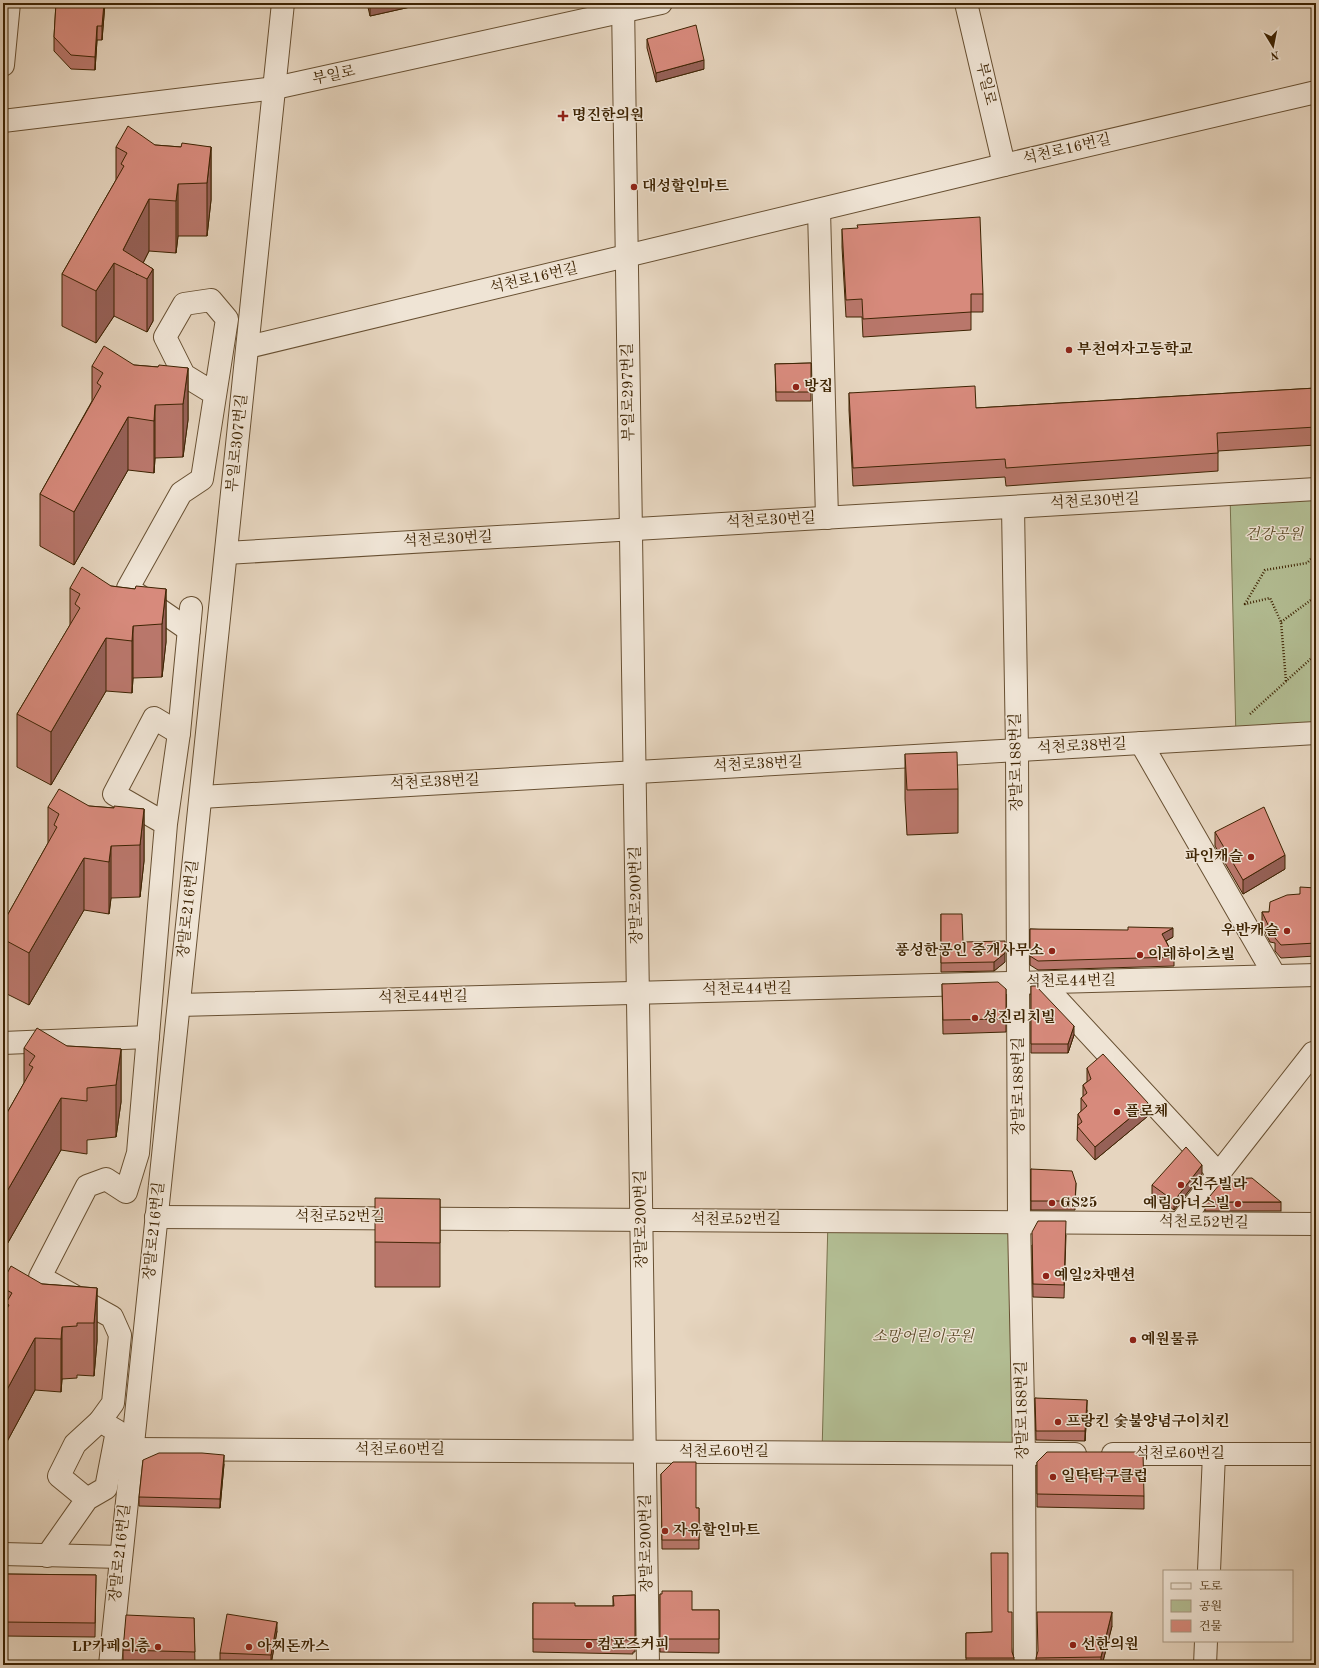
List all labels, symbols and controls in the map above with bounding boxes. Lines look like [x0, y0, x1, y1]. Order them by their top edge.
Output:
north arrow [1253, 26, 1293, 66]
text: N [1269, 48, 1280, 61]
street label: 부일로 [973, 61, 999, 107]
street label: 부일로 [311, 62, 357, 88]
place label: 명진한의원 [572, 106, 644, 124]
marker: 명진한의원 [557, 110, 569, 122]
street label: 석천로16번길 [1021, 131, 1112, 167]
place label: 대성할인마트 [642, 177, 729, 195]
marker: 대성할인마트 [629, 182, 639, 192]
street label: 석천로16번길 [488, 260, 579, 296]
place label: 부천여자고등학교 [1077, 340, 1193, 358]
street label: 부일로297번길 [619, 343, 637, 441]
marker: 부천여자고등학교 [1064, 345, 1074, 355]
place label: 방집 [804, 377, 833, 395]
marker: 방집 [791, 382, 801, 392]
street label: 부일로307번길 [223, 393, 251, 493]
street label: 석천로30번길 [1050, 490, 1140, 512]
street label: 석천로30번길 [726, 509, 816, 531]
park label: 건강공원 [1245, 526, 1304, 543]
street label: 석천로30번길 [403, 528, 493, 550]
street label: 장말로188번길 [1007, 713, 1025, 811]
street label: 석천로38번길 [1037, 735, 1127, 757]
street label: 석천로38번길 [713, 753, 803, 775]
street label: 석천로38번길 [390, 771, 480, 793]
street label: 장말로200번길 [627, 846, 645, 944]
place label: 파인캐슬 [1185, 847, 1244, 865]
marker: 파인캐슬 [1246, 852, 1256, 862]
street label: 장말로216번길 [174, 859, 202, 959]
place label: 우반캐슬 [1221, 921, 1280, 939]
marker: 우반캐슬 [1282, 926, 1292, 936]
place label: 풍성한공인 중개사무소 [895, 941, 1045, 959]
place label: 이레하이츠빌 [1148, 945, 1235, 963]
marker: 풍성한공인 중개사무소 [1047, 946, 1057, 956]
marker: 이레하이츠빌 [1135, 950, 1145, 960]
street label: 석천로44번길 [1026, 972, 1116, 990]
street label: 석천로44번길 [702, 980, 792, 998]
street label: 석천로44번길 [378, 988, 468, 1006]
place label: 성진리치빌 [983, 1008, 1055, 1026]
marker: 성진리치빌 [970, 1013, 980, 1023]
street label: 장말로188번길 [1010, 1037, 1027, 1135]
place label: 플로체 [1125, 1102, 1168, 1120]
marker: 플로체 [1112, 1107, 1122, 1117]
street label: 장말로200번길 [632, 1170, 650, 1268]
place label: 진주빌라 [1189, 1175, 1247, 1193]
marker: 진주빌라 [1176, 1180, 1186, 1190]
street label: 장말로216번길 [140, 1181, 168, 1281]
place label: 예림아너스빌 [1143, 1194, 1230, 1212]
place label: GS25 [1060, 1196, 1098, 1211]
marker: GS25 [1047, 1198, 1057, 1208]
marker: 예림아너스빌 [1233, 1199, 1243, 1209]
street label: 석천로52번길 [295, 1208, 385, 1225]
street label: 석천로52번길 [691, 1211, 781, 1228]
street label: 석천로52번길 [1159, 1213, 1249, 1231]
place label: 예일2차맨션 [1054, 1266, 1135, 1284]
marker: 예일2차맨션 [1041, 1271, 1051, 1281]
park label: 소망어린이공원 [872, 1328, 975, 1345]
place label: 예원물류 [1141, 1330, 1199, 1348]
marker: 예원물류 [1128, 1335, 1138, 1345]
street label: 장말로188번길 [1013, 1361, 1031, 1459]
place label: 프랑킨 숯불양념구이치킨 [1066, 1412, 1230, 1430]
marker: 프랑킨 숯불양념구이치킨 [1053, 1417, 1063, 1427]
street label: 석천로60번길 [355, 1441, 445, 1458]
street label: 석천로60번길 [679, 1443, 769, 1460]
street label: 석천로60번길 [1135, 1445, 1225, 1462]
place label: 일탁탁구클럽 [1061, 1467, 1148, 1485]
marker: 일탁탁구클럽 [1048, 1472, 1058, 1482]
street label: 장말로200번길 [637, 1494, 655, 1592]
street label: 장말로216번길 [106, 1503, 134, 1603]
place label: 자유할인마트 [673, 1521, 760, 1539]
marker: 자유할인마트 [660, 1526, 670, 1536]
legend [1163, 1570, 1293, 1642]
text: 도로 [1199, 1580, 1223, 1593]
text: 공원 [1199, 1600, 1222, 1613]
text: 건물 [1199, 1620, 1223, 1633]
place label: 컴포즈커피 [597, 1635, 669, 1653]
place label: 선한의원 [1081, 1635, 1139, 1653]
place label: LP카페이층 [71, 1637, 151, 1655]
place label: 아찌돈까스 [257, 1637, 330, 1655]
marker: 컴포즈커피 [584, 1640, 594, 1650]
marker: 선한의원 [1068, 1640, 1078, 1650]
marker: LP카페이층 [153, 1642, 163, 1652]
marker: 아찌돈까스 [244, 1642, 254, 1652]

